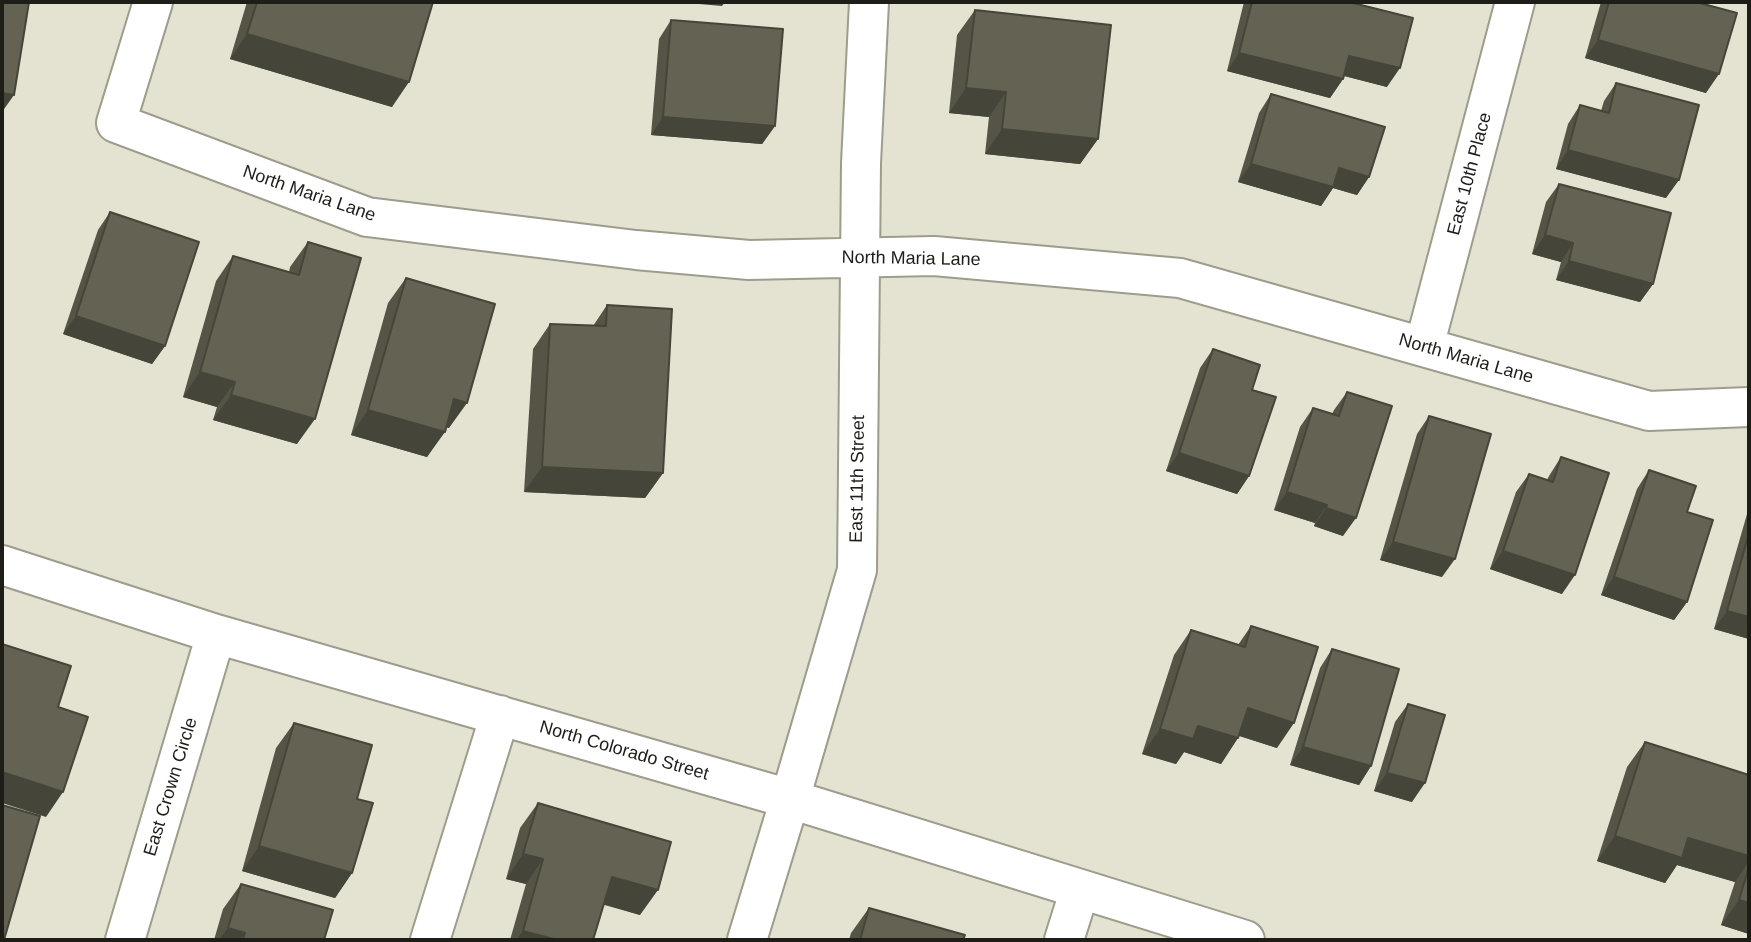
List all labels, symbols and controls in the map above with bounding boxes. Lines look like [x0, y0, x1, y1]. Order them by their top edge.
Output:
street label: East 10th Place [1443, 110, 1497, 238]
street label: North Maria Lane [240, 161, 378, 227]
street label: North Maria Lane [841, 247, 981, 271]
street label: North Maria Lane [1396, 329, 1536, 389]
street label: East 11th Street [846, 415, 870, 543]
street label: East Crown Circle [140, 715, 202, 859]
street label: North Colorado Street [537, 716, 711, 786]

